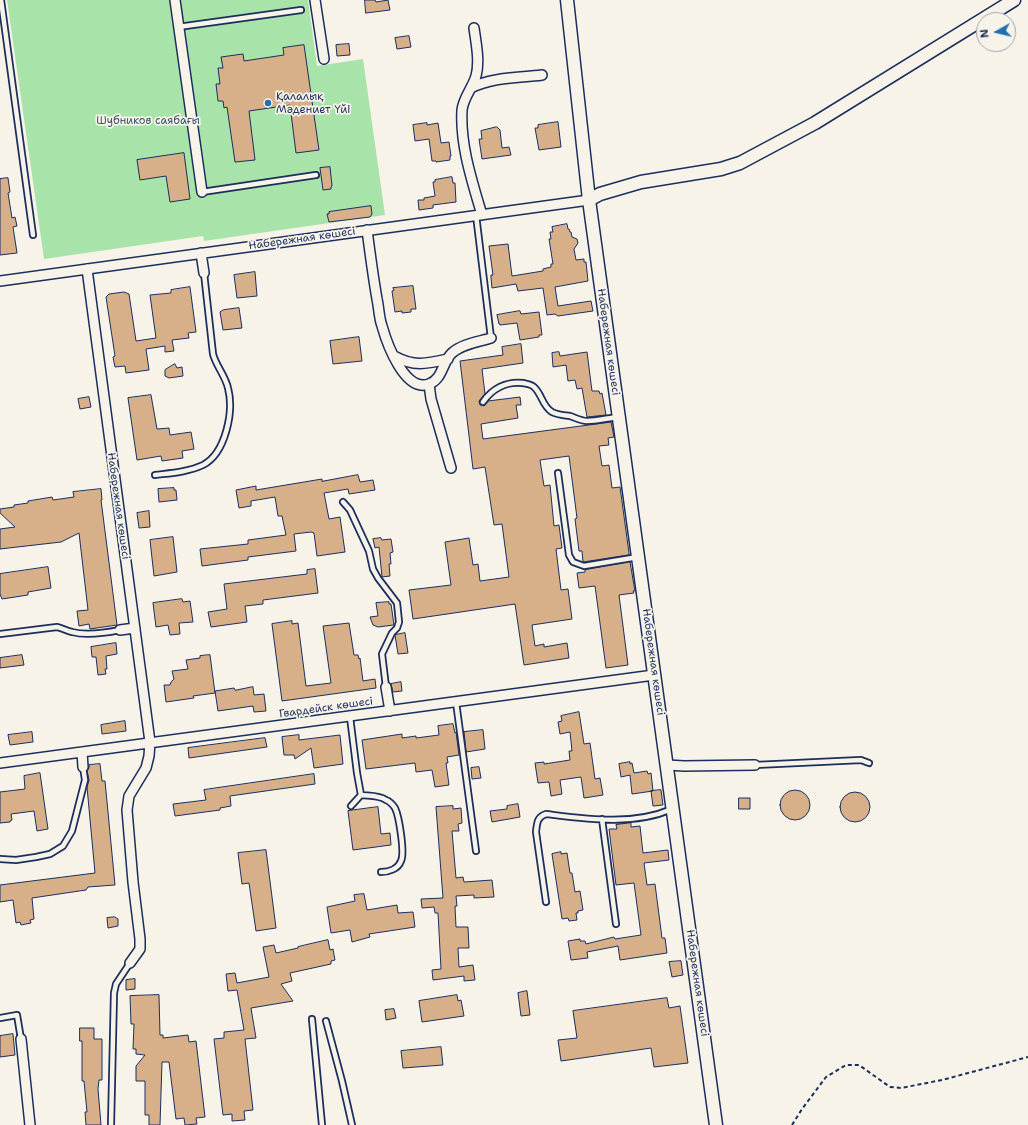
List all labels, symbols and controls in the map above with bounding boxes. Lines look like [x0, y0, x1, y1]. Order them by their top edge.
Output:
north arrow [976, 12, 1016, 52]
text: N [977, 28, 993, 39]
place label: Қалалық Мәдениет Үйі [276, 90, 350, 116]
marker: Қалалық Мәдениет Үйі [263, 98, 273, 108]
park label: Шубников саябағы [96, 114, 200, 128]
street label: Набережная көшесі [248, 225, 356, 253]
street label: Набережная көшесі [594, 288, 622, 396]
street label: Набережная көшесі [104, 452, 132, 560]
street label: Набережная көшесі [639, 608, 667, 716]
street label: Гвардейск көшесі [278, 695, 374, 721]
street label: Набережная көшесі [683, 929, 711, 1037]

